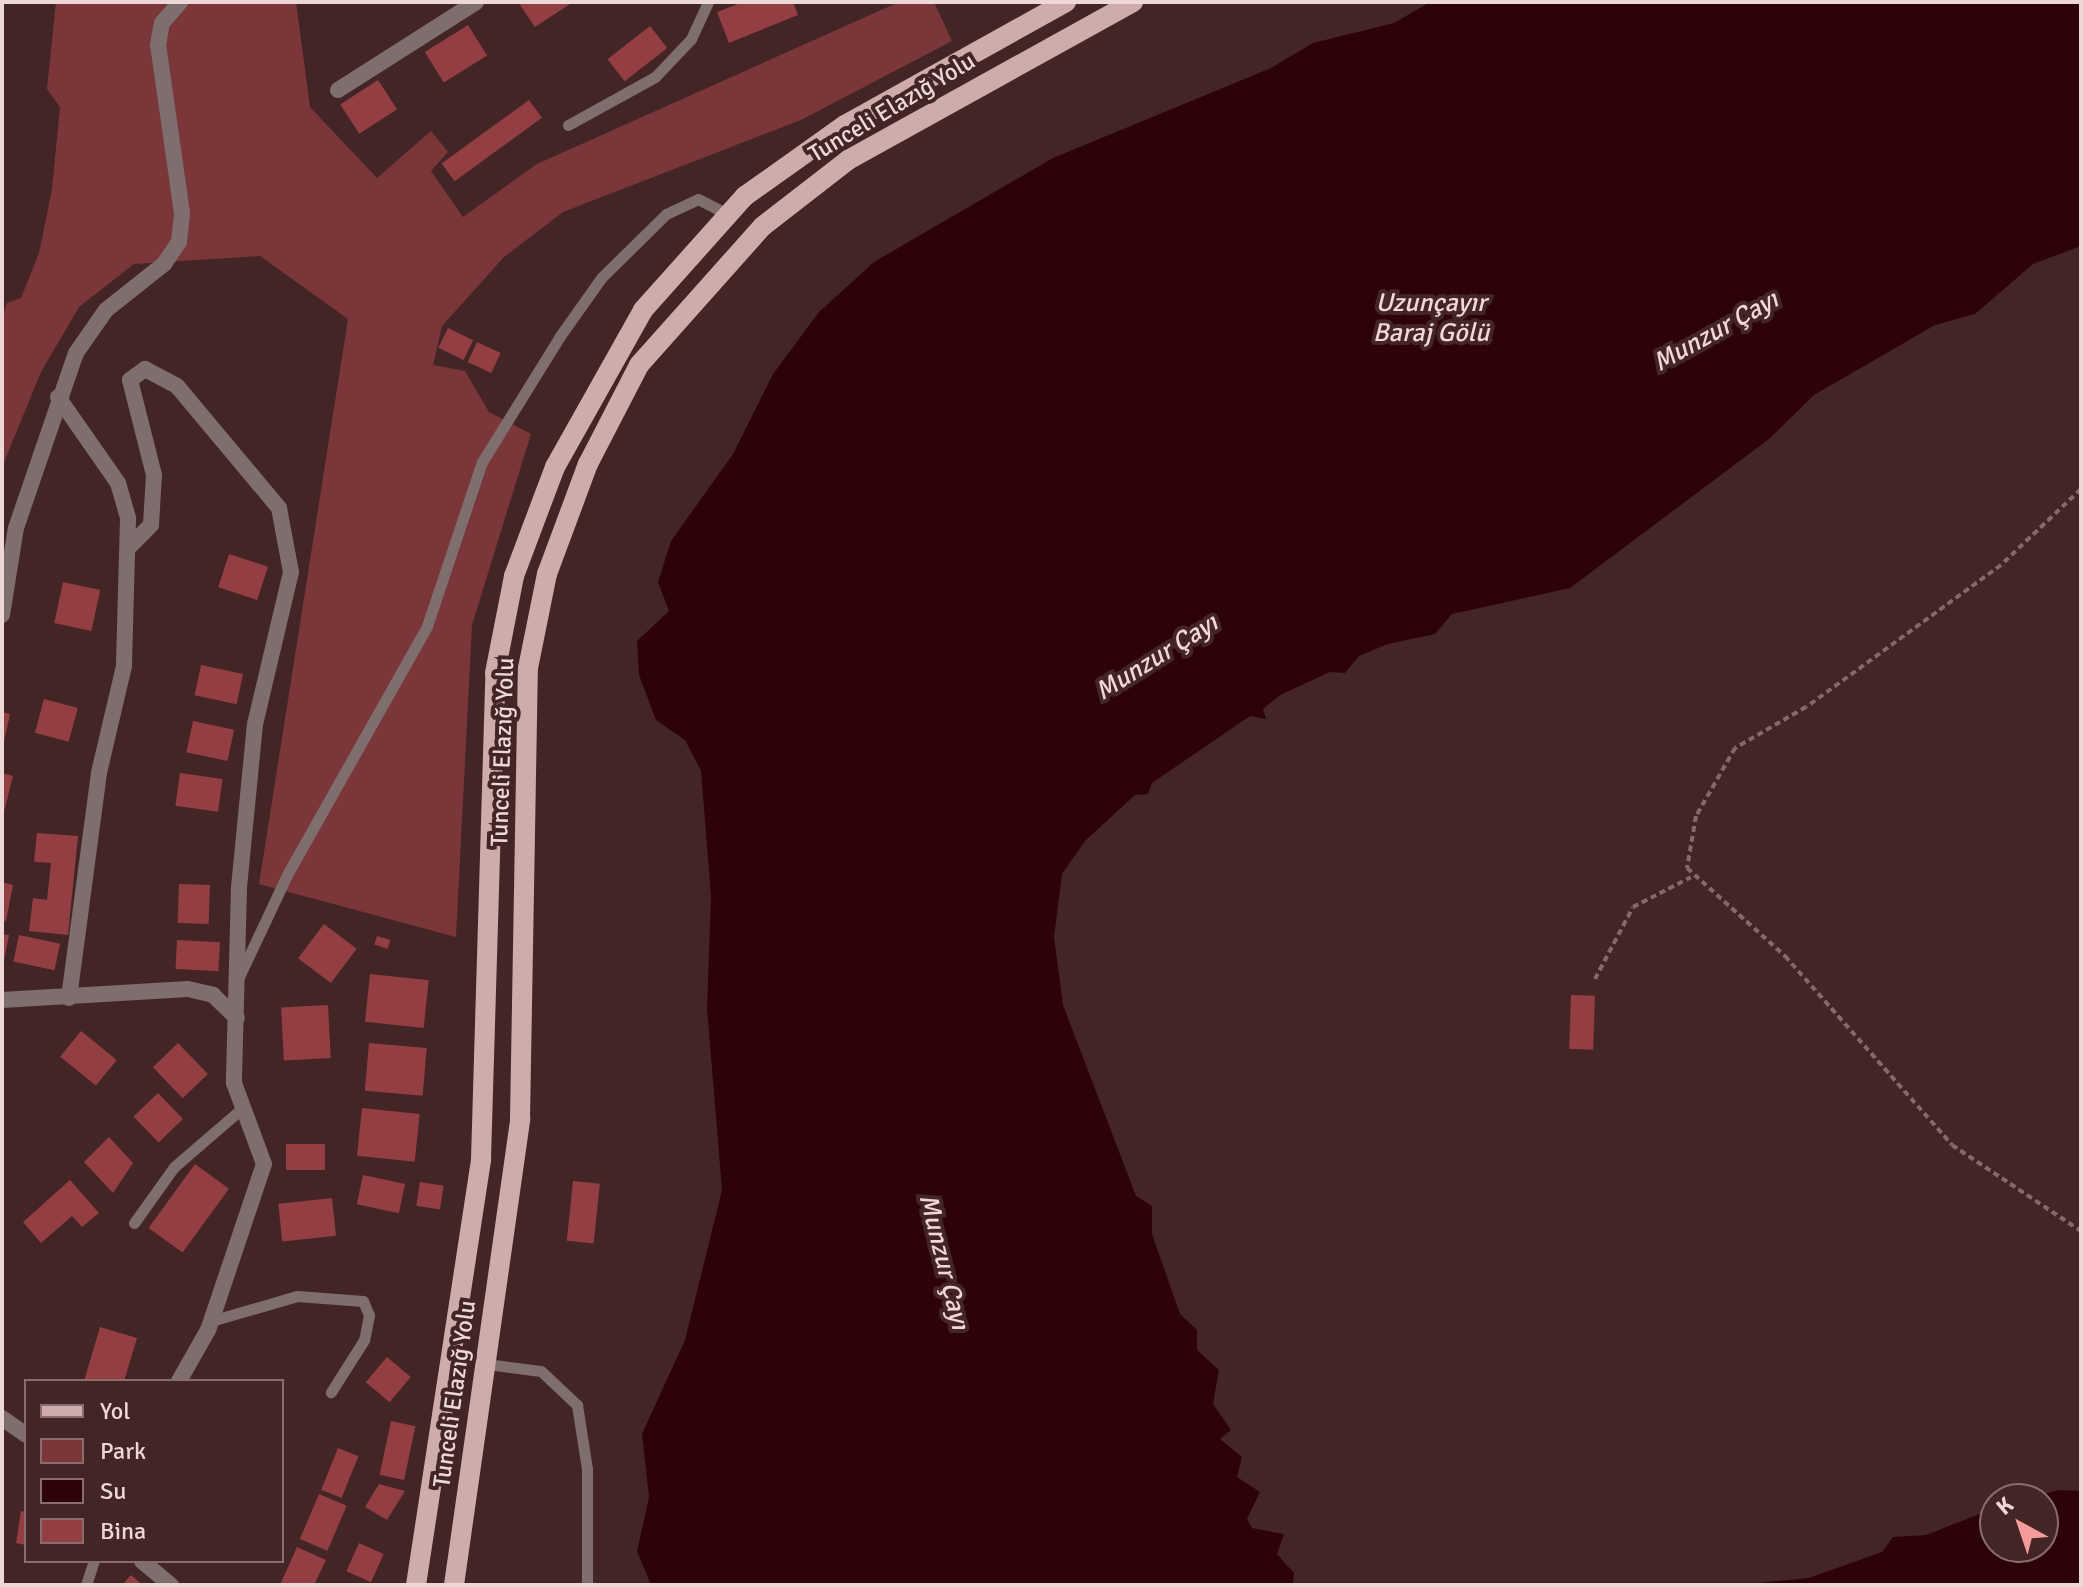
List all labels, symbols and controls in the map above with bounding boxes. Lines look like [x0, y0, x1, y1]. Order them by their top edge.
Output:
street label: Tunceli Elazığ Yolu [804, 47, 980, 169]
water label: Munzur Çayı [1648, 285, 1784, 379]
water label: Uzunçayır Baraj Gölü [1373, 288, 1489, 350]
water label: Munzur Çayı [1090, 608, 1224, 708]
street label: Tunceli Elazığ Yolu [485, 657, 521, 847]
water label: Munzur Çayı [911, 1191, 975, 1333]
street label: Tunceli Elazığ Yolu [428, 1298, 482, 1490]
legend [24, 1379, 284, 1563]
text: Yol [100, 1396, 130, 1426]
text: Park [100, 1436, 146, 1466]
text: Su [100, 1476, 126, 1506]
north arrow [1979, 1483, 2059, 1563]
text: K [1991, 1491, 2018, 1520]
text: Bina [100, 1516, 146, 1546]

